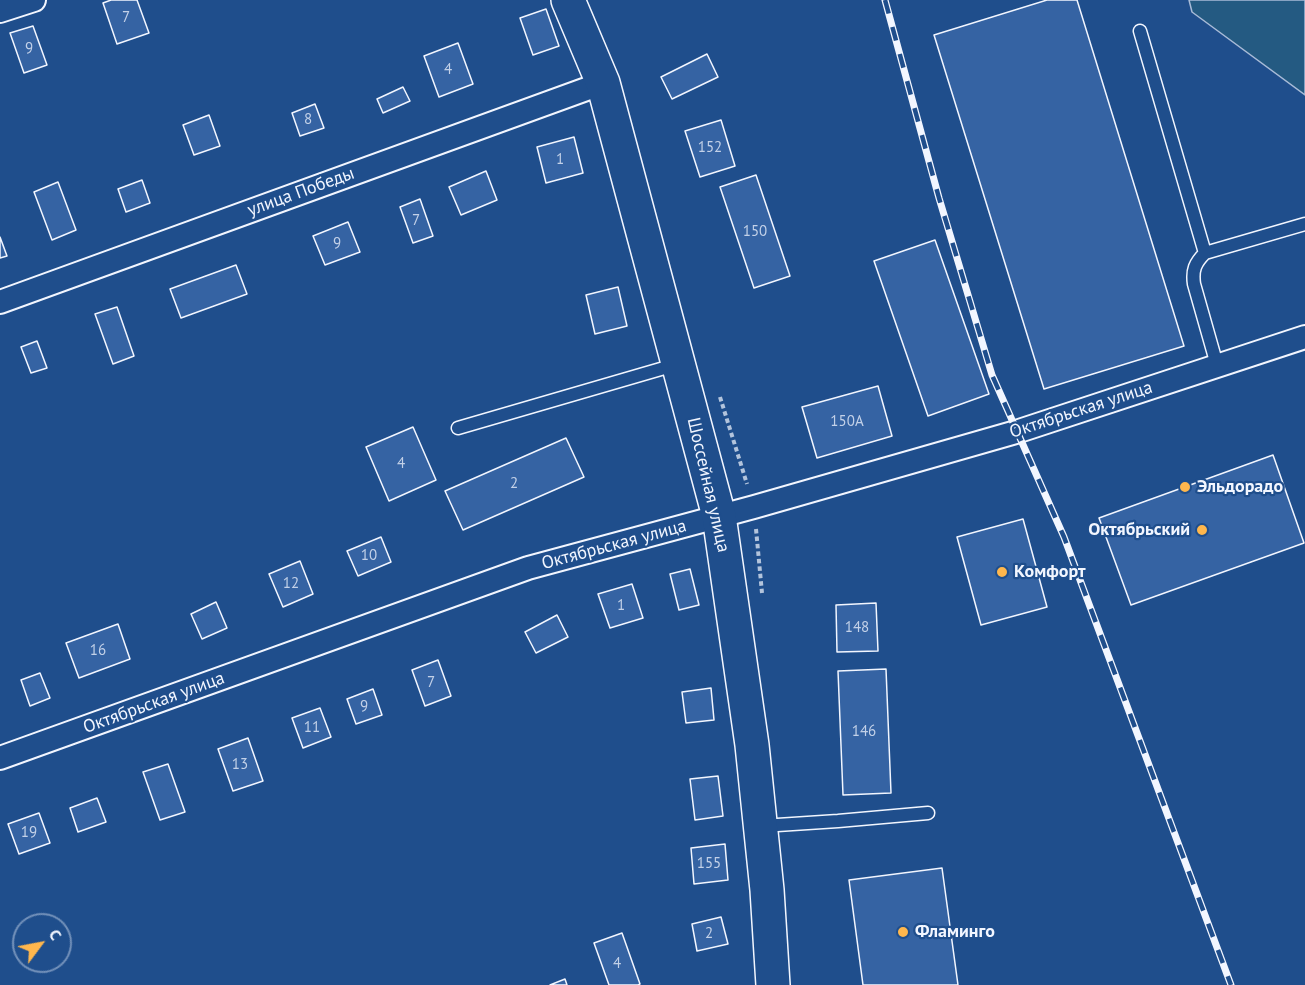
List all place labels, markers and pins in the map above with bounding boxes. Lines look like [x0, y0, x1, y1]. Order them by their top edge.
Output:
place label: Эльдорадо [1197, 476, 1283, 498]
marker: Эльдорадо [1178, 480, 1192, 494]
place label: Октябрьский [1088, 519, 1190, 541]
marker: Октябрьский [1195, 523, 1209, 537]
place label: Комфорт [1014, 561, 1086, 583]
marker: Комфорт [995, 565, 1009, 579]
place label: Фламинго [915, 921, 995, 943]
marker: Фламинго [896, 925, 910, 939]

